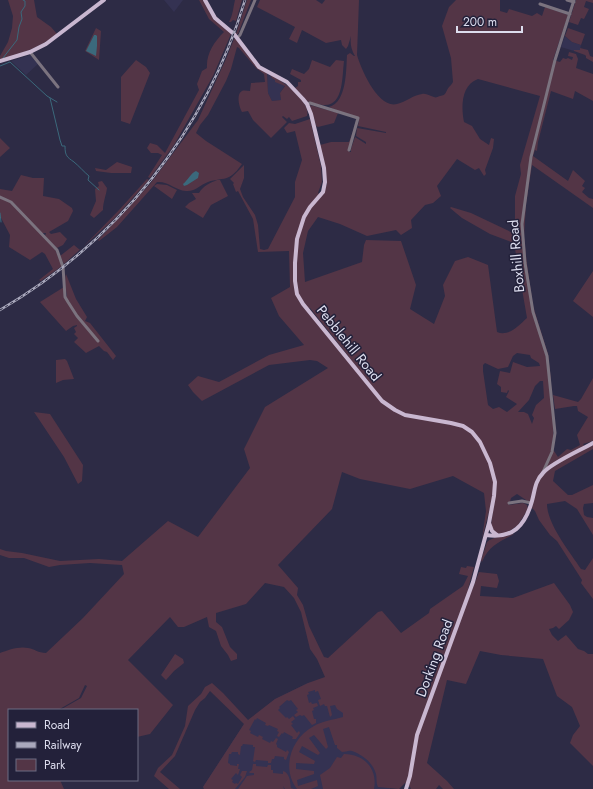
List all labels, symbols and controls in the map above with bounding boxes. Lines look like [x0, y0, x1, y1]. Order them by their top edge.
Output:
scale bar [457, 8, 522, 34]
text: 200 m [463, 13, 497, 31]
street label: Boxhill Road [503, 219, 529, 293]
street label: Pebblehill Road [312, 301, 386, 385]
street label: Dorking Road [411, 616, 457, 700]
legend [8, 709, 138, 781]
text: Road [44, 716, 70, 734]
text: Railway [44, 736, 82, 754]
text: Park [44, 756, 66, 774]

